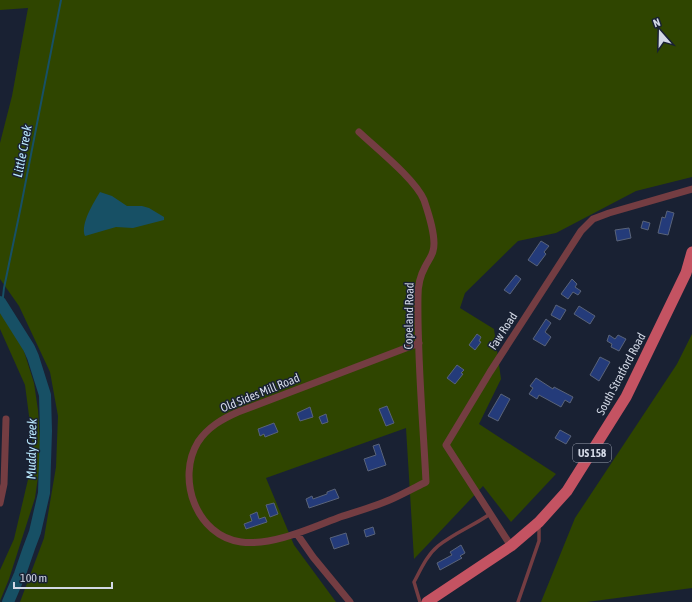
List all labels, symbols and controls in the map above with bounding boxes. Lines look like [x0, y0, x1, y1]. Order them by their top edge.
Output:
north arrow [640, 12, 680, 52]
text: N [651, 16, 662, 29]
water label: Little Creek [10, 123, 35, 179]
street label: Copeland Road [401, 282, 417, 350]
street label: Faw Road [486, 310, 520, 352]
street label: South Stratford Road [593, 331, 649, 417]
street label: Old Sides Mill Road [218, 371, 302, 415]
water label: Muddy Creek [23, 418, 40, 480]
road number: US 158 [573, 444, 611, 462]
scale bar [14, 564, 112, 590]
text: 100 m [20, 571, 47, 585]

